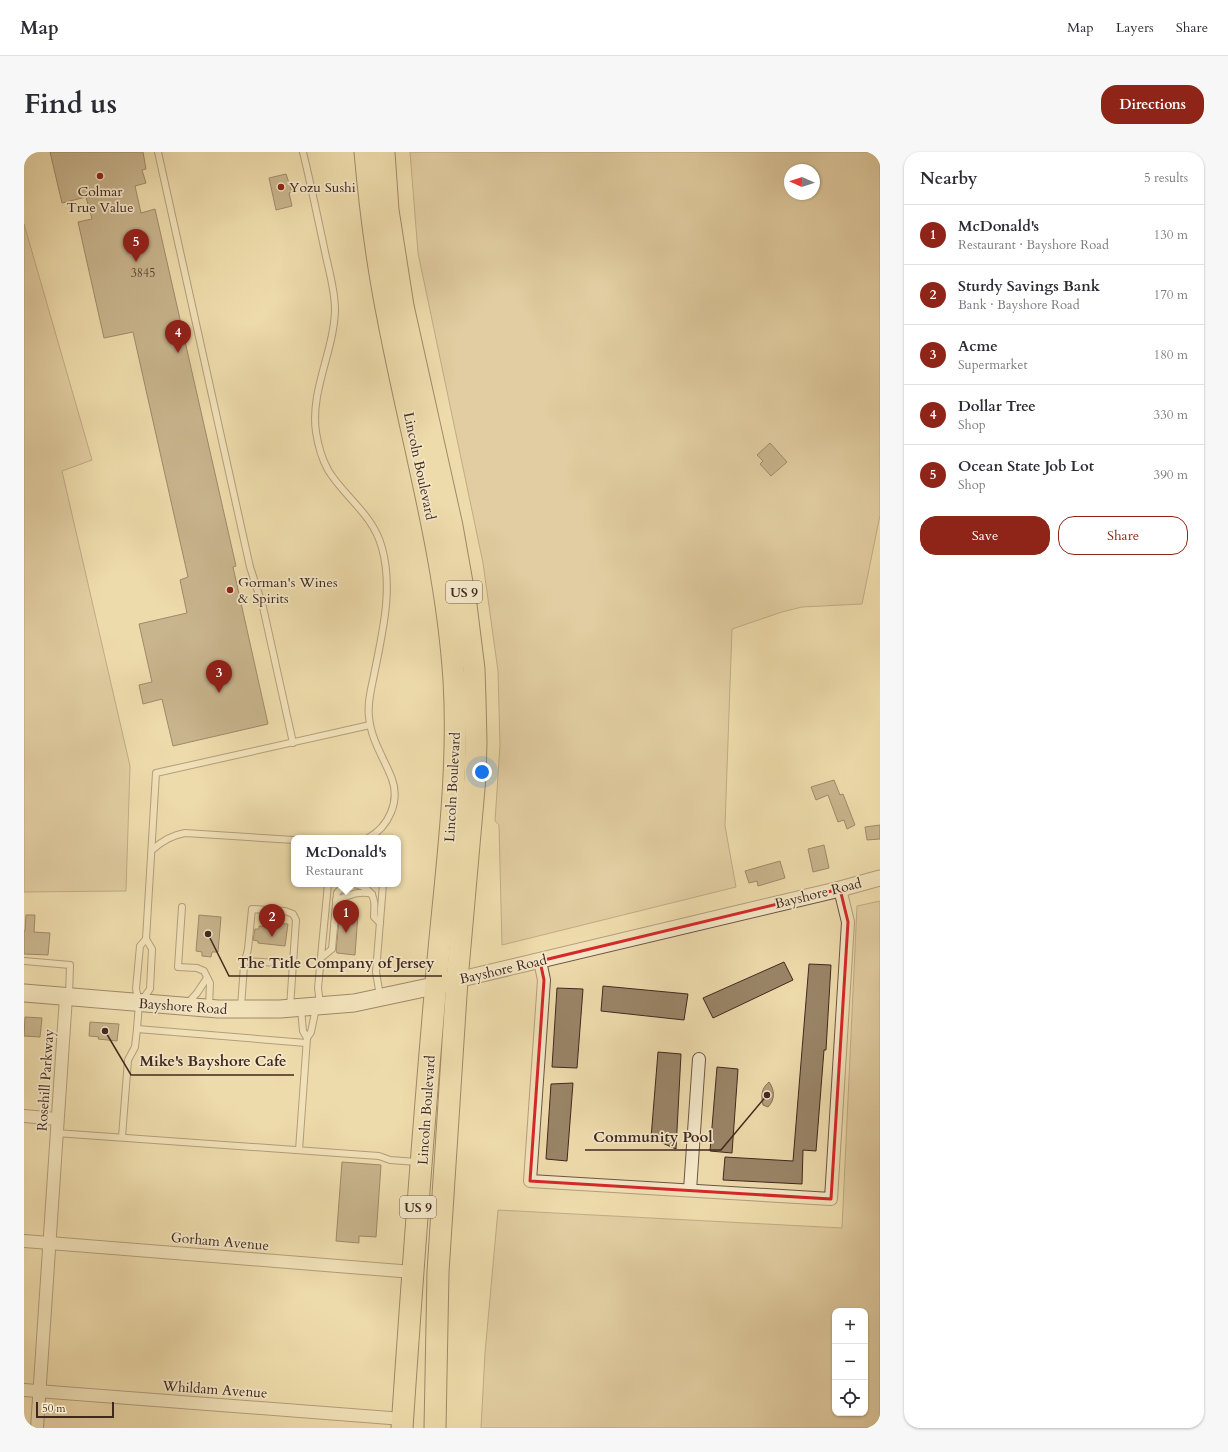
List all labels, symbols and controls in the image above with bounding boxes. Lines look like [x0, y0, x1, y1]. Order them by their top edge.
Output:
text: Map [20, 15, 59, 41]
text: Map [1067, 18, 1094, 37]
text: Layers [1116, 18, 1154, 37]
text: Share [1176, 18, 1208, 37]
text: Find us [24, 85, 117, 123]
button: Directions [1101, 85, 1204, 124]
north arrow [784, 164, 820, 200]
text: Nearby [920, 167, 977, 190]
text: 5 results [1144, 169, 1188, 187]
marker: Colmar True Value [95, 171, 105, 181]
place label: Yozu Sushi [289, 178, 356, 197]
place label: Colmar True Value [66, 182, 134, 217]
marker: Yozu Sushi [276, 182, 286, 192]
text: McDonald's [958, 216, 1039, 236]
text: 1 [930, 226, 936, 244]
text: 130 m [1154, 226, 1188, 244]
pin: 5 [123, 229, 149, 262]
text: Restaurant · Bayshore Road [958, 236, 1109, 254]
house number: 3845 [131, 265, 155, 281]
text: Sturdy Savings Bank [958, 276, 1100, 296]
text: 2 [930, 286, 936, 304]
text: 170 m [1154, 286, 1188, 304]
text: Bank · Bayshore Road [958, 296, 1080, 314]
pin: 4 [165, 320, 191, 353]
text: Acme [958, 336, 998, 356]
text: 3 [930, 346, 936, 364]
text: 180 m [1154, 346, 1188, 364]
text: Supermarket [958, 356, 1028, 374]
text: Dollar Tree [958, 396, 1036, 416]
text: 4 [930, 406, 936, 424]
text: 330 m [1154, 406, 1188, 424]
street label: Lincoln Boulevard [399, 410, 440, 522]
text: Shop [958, 416, 986, 434]
text: Ocean State Job Lot [958, 456, 1094, 476]
text: 5 [930, 466, 936, 484]
text: 390 m [1154, 466, 1188, 484]
text: Shop [958, 476, 986, 494]
button: Save [920, 516, 1050, 555]
button: Share [1058, 516, 1188, 555]
place label: Gorman's Wines & Spirits [238, 573, 338, 608]
road number: US 9 [446, 581, 482, 603]
marker: Gorman's Wines & Spirits [225, 585, 235, 595]
pin: 3 [206, 660, 232, 693]
street label: Lincoln Boulevard [440, 731, 465, 842]
your location [472, 762, 492, 782]
popup [291, 835, 401, 887]
text: McDonald's [305, 842, 387, 862]
text: Restaurant [305, 862, 363, 880]
street label: Bayshore Road [773, 873, 864, 913]
pin: 1 [333, 900, 359, 933]
pin: 2 [259, 904, 285, 937]
callout: The Title Company of Jersey [229, 949, 442, 976]
street label: Bayshore Road [458, 950, 549, 989]
text: The Title Company of Jersey [238, 953, 435, 973]
street label: Bayshore Road [138, 994, 229, 1019]
street label: Rosehill Parkway [32, 1028, 59, 1132]
callout: Mike's Bayshore Cafe [131, 1048, 294, 1075]
text: Mike's Bayshore Cafe [140, 1051, 286, 1071]
street label: Lincoln Boulevard [413, 1054, 440, 1166]
callout: Community Pool [585, 1123, 721, 1150]
text: Community Pool [593, 1127, 713, 1147]
road number: US 9 [400, 1196, 436, 1218]
street label: Gorham Avenue [170, 1228, 270, 1255]
map controls [832, 1308, 868, 1416]
button: + [832, 1308, 868, 1344]
button: − [832, 1344, 868, 1380]
street label: Whildam Avenue [161, 1376, 268, 1403]
button: locate [832, 1380, 868, 1416]
scale bar [36, 1400, 114, 1419]
text: 50 m [42, 1401, 66, 1416]

